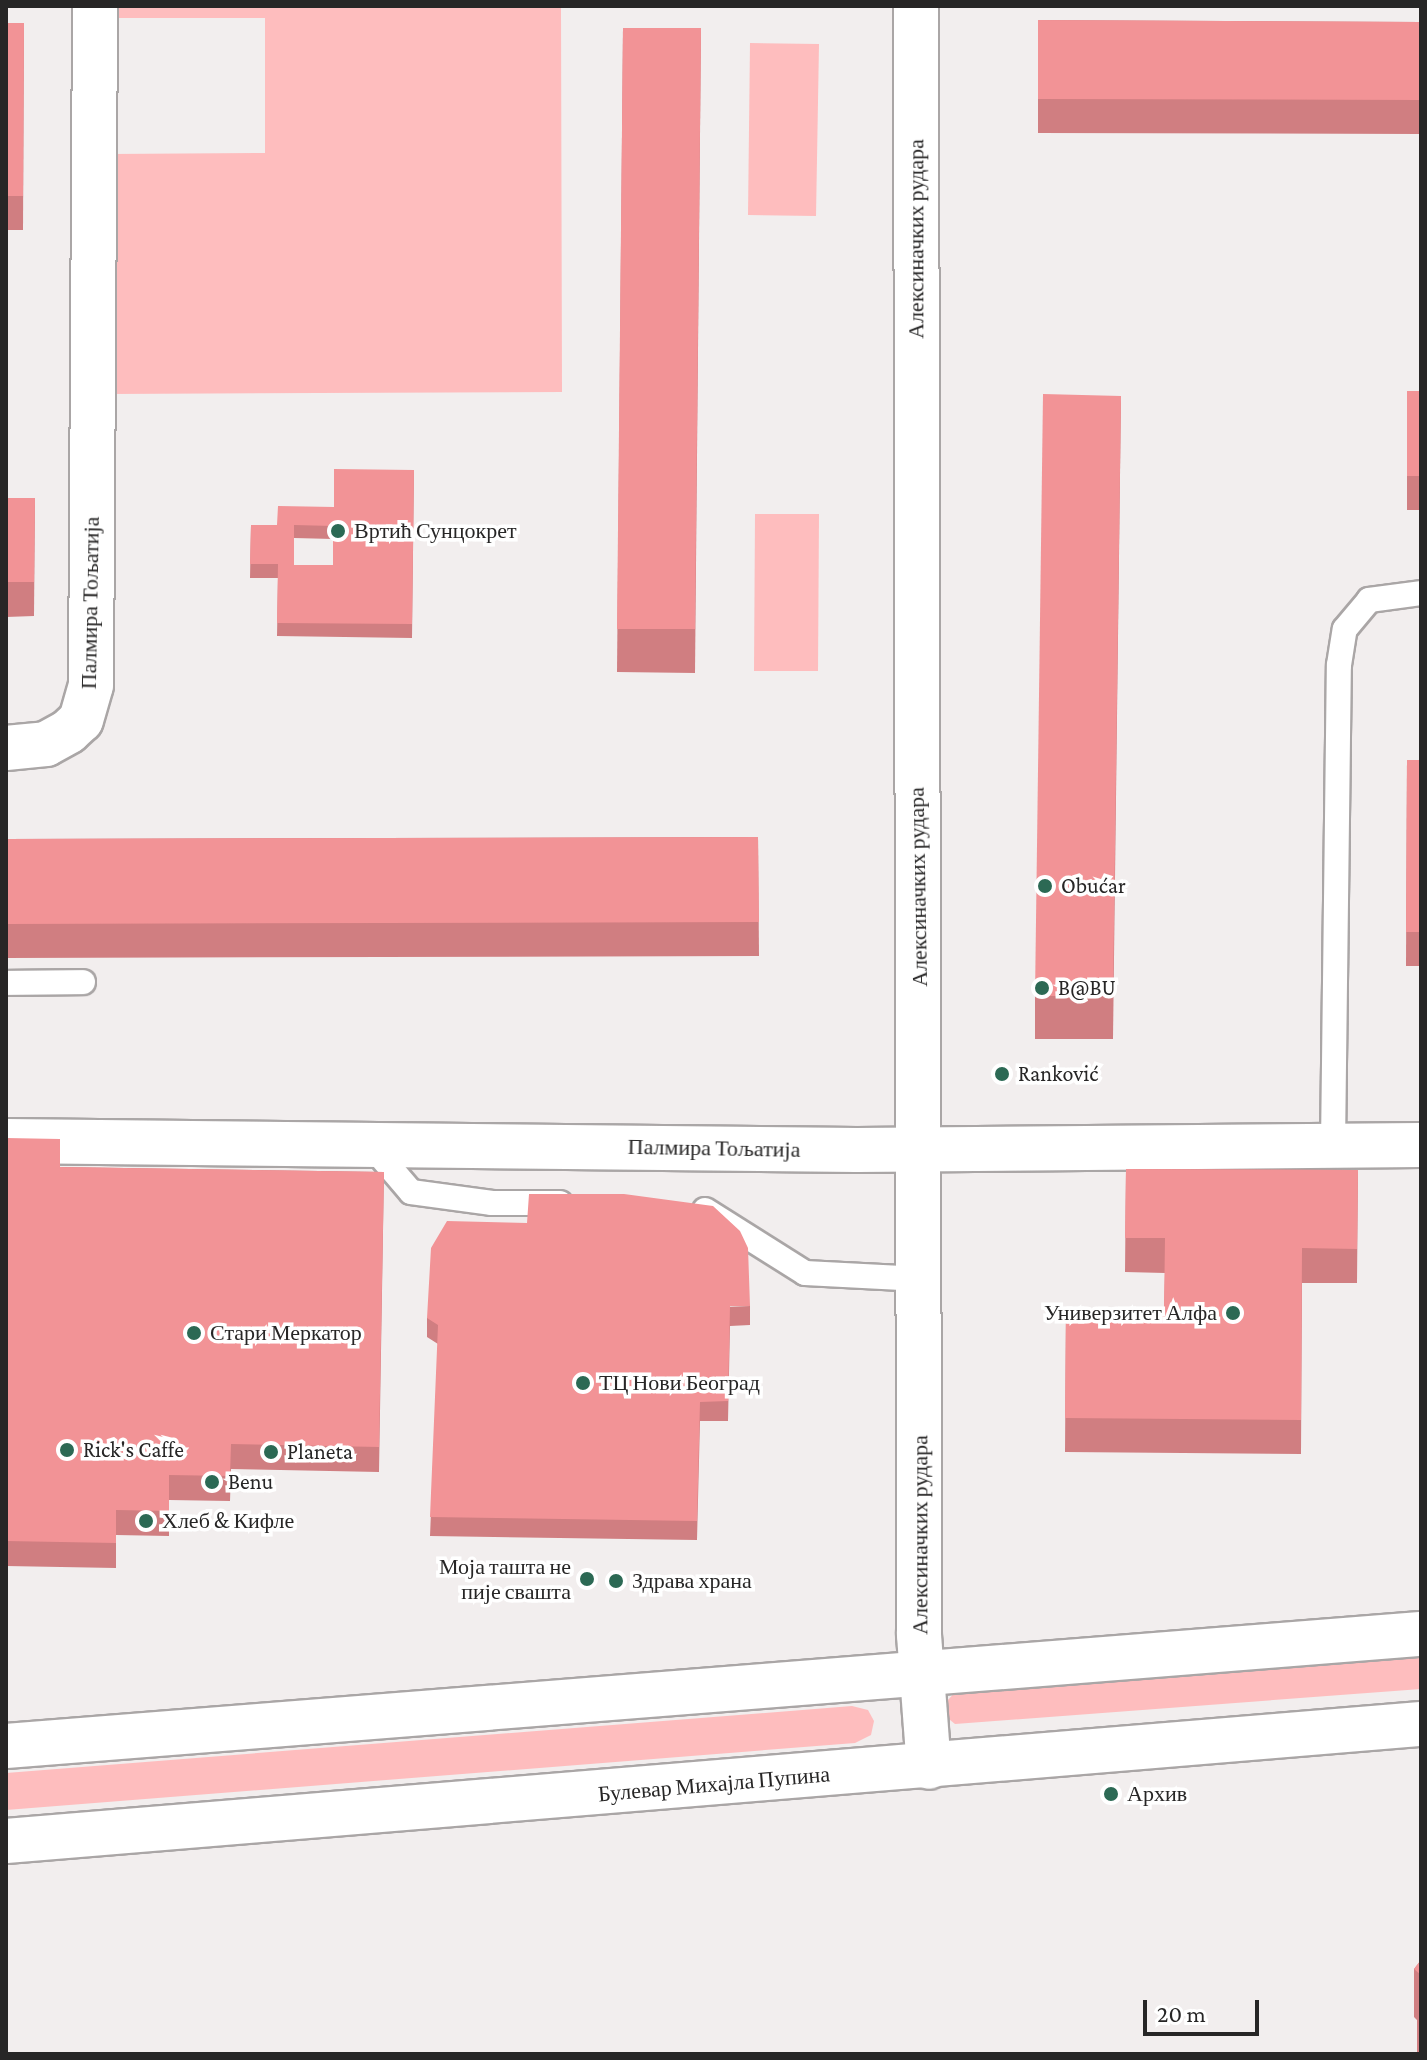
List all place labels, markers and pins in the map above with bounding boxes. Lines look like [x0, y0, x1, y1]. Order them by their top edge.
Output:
place label: Вртић Сунцокрет [354, 518, 517, 544]
marker: Вртић Сунцокрет [329, 522, 347, 540]
place label: Obućar [1061, 873, 1126, 899]
marker: Obućar [1036, 877, 1054, 895]
place label: B@BU [1058, 975, 1116, 1001]
marker: B@BU [1033, 979, 1051, 997]
place label: Ranković [1018, 1061, 1098, 1087]
marker: Ranković [993, 1065, 1011, 1083]
place label: Универзитет Алфа [1044, 1300, 1217, 1326]
marker: Универзитет Алфа [1224, 1304, 1242, 1322]
place label: Стари Меркатор [210, 1320, 362, 1346]
marker: Стари Меркатор [185, 1324, 203, 1342]
place label: ТЦ Нови Београд [599, 1370, 760, 1396]
marker: ТЦ Нови Београд [574, 1374, 592, 1392]
place label: Rick's Caffe [83, 1437, 184, 1463]
place label: Planeta [287, 1439, 353, 1465]
marker: Rick's Caffe [58, 1441, 76, 1459]
marker: Planeta [262, 1443, 280, 1461]
place label: Benu [228, 1469, 273, 1495]
marker: Benu [203, 1473, 221, 1491]
place label: Хлеб & Кифле [162, 1508, 294, 1534]
marker: Хлеб & Кифле [137, 1512, 155, 1530]
place label: Моја ташта не пије свашта [439, 1553, 571, 1604]
place label: Здрава храна [632, 1568, 752, 1594]
marker: Моја ташта не пије свашта [578, 1570, 596, 1588]
marker: Здрава храна [607, 1572, 625, 1590]
place label: Архив [1127, 1781, 1187, 1807]
marker: Архив [1102, 1785, 1120, 1803]

